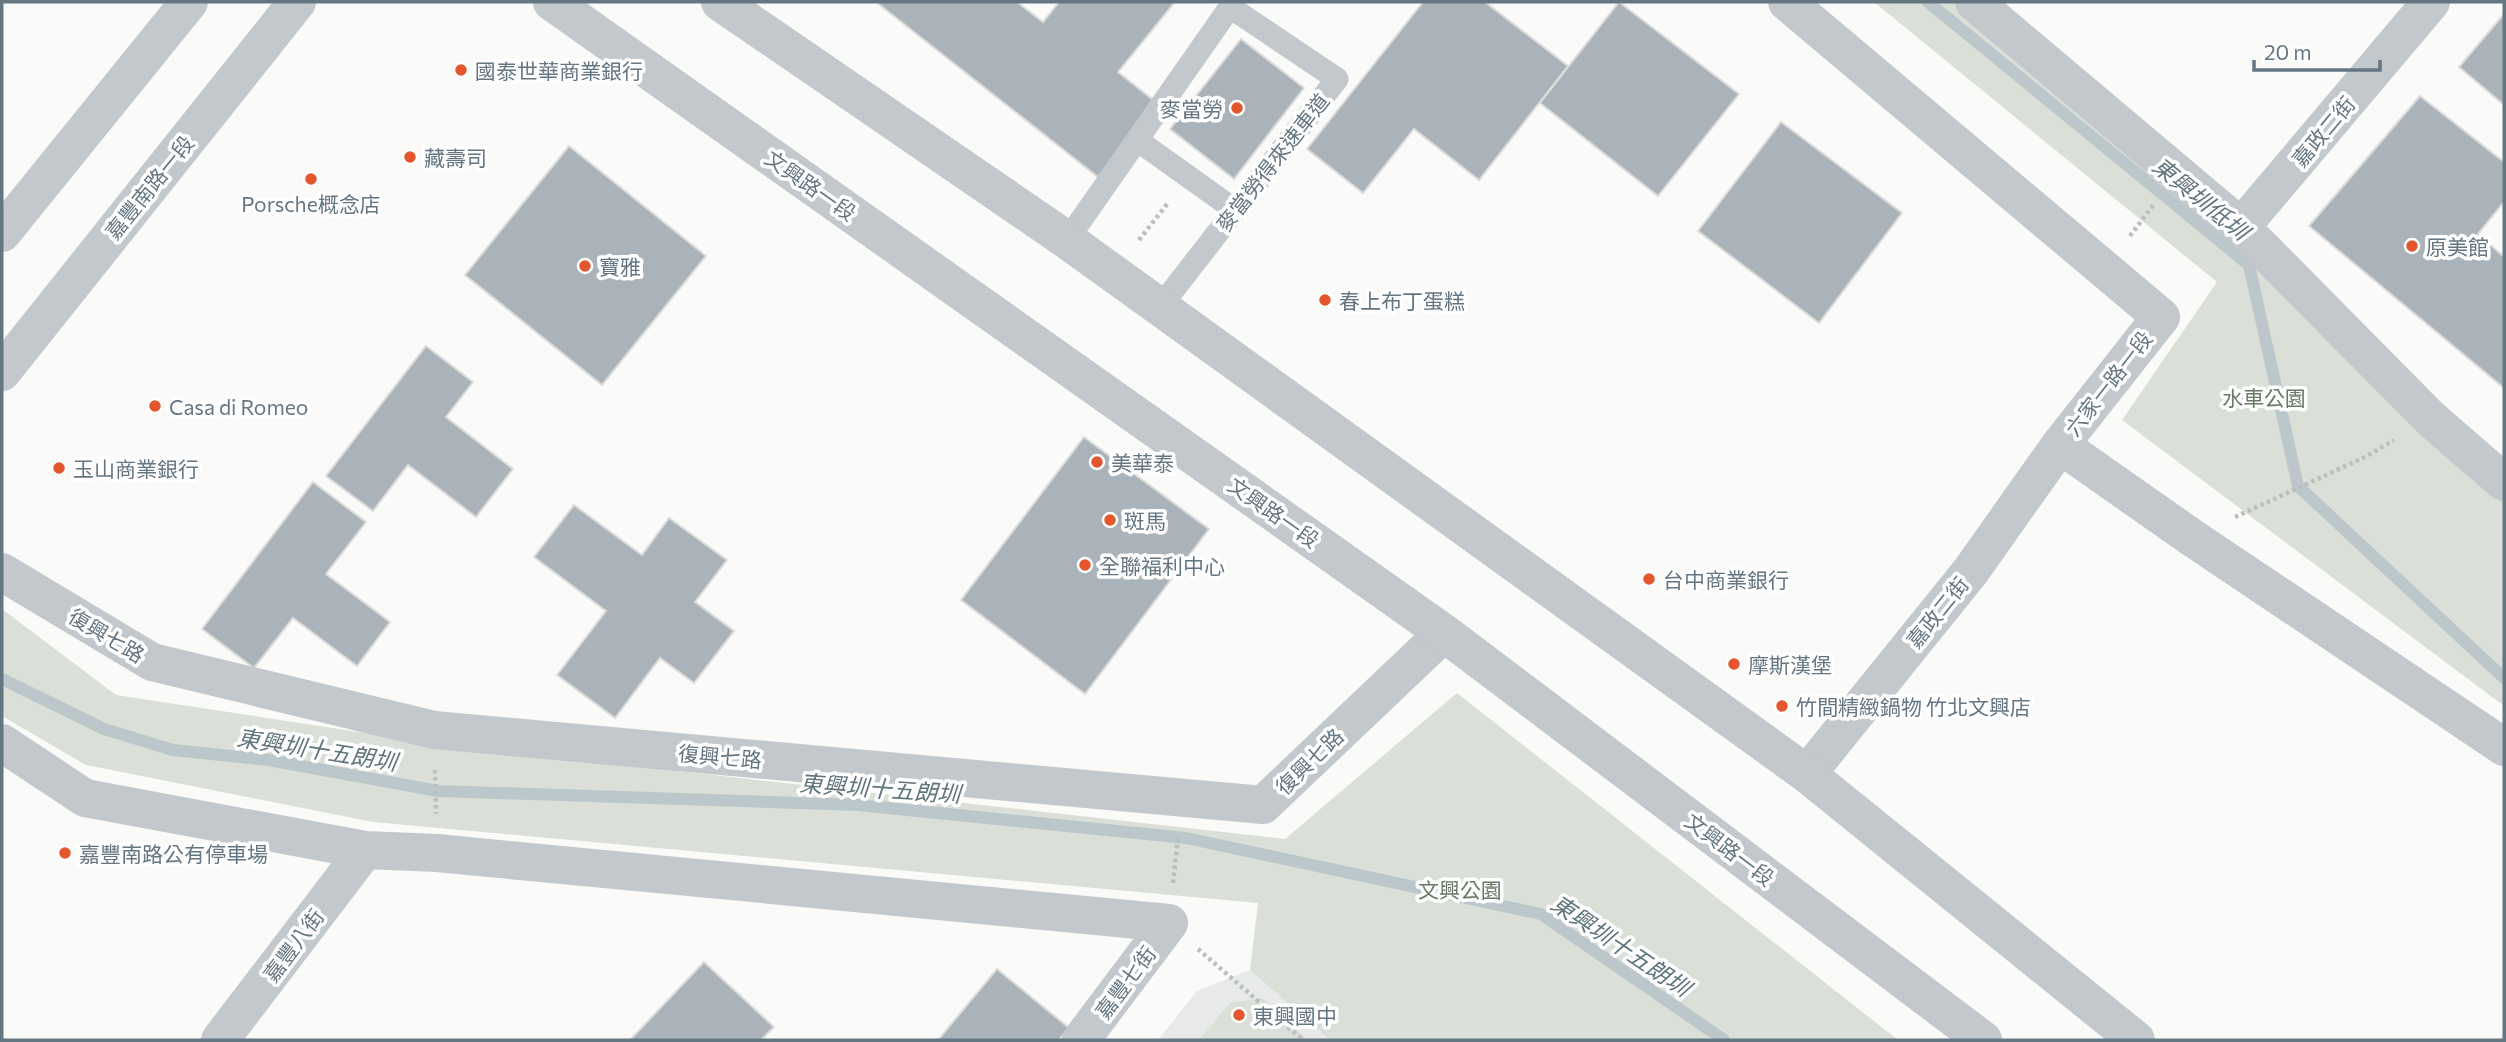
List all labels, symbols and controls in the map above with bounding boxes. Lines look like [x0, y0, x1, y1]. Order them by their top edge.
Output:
scale bar [2254, 28, 2380, 72]
text: 20 m [2264, 39, 2312, 64]
place label: 國泰世華商業銀行 [475, 58, 643, 83]
marker: 國泰世華商業銀行 [453, 62, 469, 78]
street label: 麥當勞得來速車道 [1210, 88, 1334, 236]
street label: 嘉政二街 [2286, 91, 2360, 171]
place label: 麥當勞 [1160, 96, 1223, 121]
marker: 麥當勞 [1229, 100, 1245, 116]
street label: 嘉豐南路一段 [100, 130, 198, 244]
place label: 藏壽司 [424, 145, 487, 170]
street label: 文興路一段 [761, 145, 861, 225]
marker: 藏壽司 [402, 149, 418, 165]
water label: 東興圳低圳 [2148, 151, 2257, 247]
marker: Porsche概念店 [303, 171, 319, 187]
place label: Porsche概念店 [241, 191, 381, 216]
place label: 原美館 [2426, 234, 2489, 259]
marker: 原美館 [2404, 238, 2420, 254]
place label: 寶雅 [599, 254, 641, 279]
marker: 寶雅 [577, 258, 593, 274]
place label: 春上布丁蛋糕 [1339, 288, 1465, 313]
marker: 春上布丁蛋糕 [1317, 292, 1333, 308]
street label: 六家一路一段 [2059, 326, 2157, 440]
park label: 水車公園 [2222, 385, 2306, 410]
place label: Casa di Romeo [169, 394, 308, 419]
marker: Casa di Romeo [147, 398, 163, 414]
place label: 美華泰 [1111, 450, 1174, 475]
marker: 美華泰 [1089, 454, 1105, 470]
place label: 玉山商業銀行 [73, 456, 199, 481]
marker: 玉山商業銀行 [51, 460, 67, 476]
street label: 文興路一段 [1224, 472, 1324, 552]
place label: 斑馬 [1124, 508, 1166, 533]
marker: 斑馬 [1102, 512, 1118, 528]
place label: 全聯福利中心 [1099, 553, 1225, 578]
marker: 全聯福利中心 [1077, 557, 1093, 573]
place label: 台中商業銀行 [1663, 567, 1789, 592]
marker: 台中商業銀行 [1641, 571, 1657, 587]
street label: 嘉政二街 [1901, 571, 1973, 653]
street label: 復興七路 [65, 603, 149, 667]
place label: 摩斯漢堡 [1748, 652, 1832, 677]
marker: 摩斯漢堡 [1726, 656, 1742, 672]
place label: 竹間精緻鍋物 竹北文興店 [1796, 694, 2031, 719]
marker: 竹間精緻鍋物 竹北文興店 [1774, 698, 1790, 714]
water label: 東興圳十五朗圳 [235, 723, 402, 776]
street label: 復興七路 [1270, 723, 1348, 799]
street label: 復興七路 [677, 740, 763, 772]
water label: 東興圳十五朗圳 [799, 768, 964, 808]
street label: 文興路一段 [1681, 807, 1779, 891]
place label: 嘉豐南路公有停車場 [79, 841, 268, 866]
marker: 嘉豐南路公有停車場 [57, 845, 73, 861]
park label: 文興公園 [1418, 877, 1502, 902]
water label: 東興圳十五朗圳 [1546, 888, 1698, 1003]
street label: 嘉豐八街 [258, 904, 328, 986]
street label: 嘉豐七街 [1090, 941, 1160, 1023]
place label: 東興國中 [1253, 1003, 1337, 1028]
marker: 東興國中 [1231, 1007, 1247, 1023]

